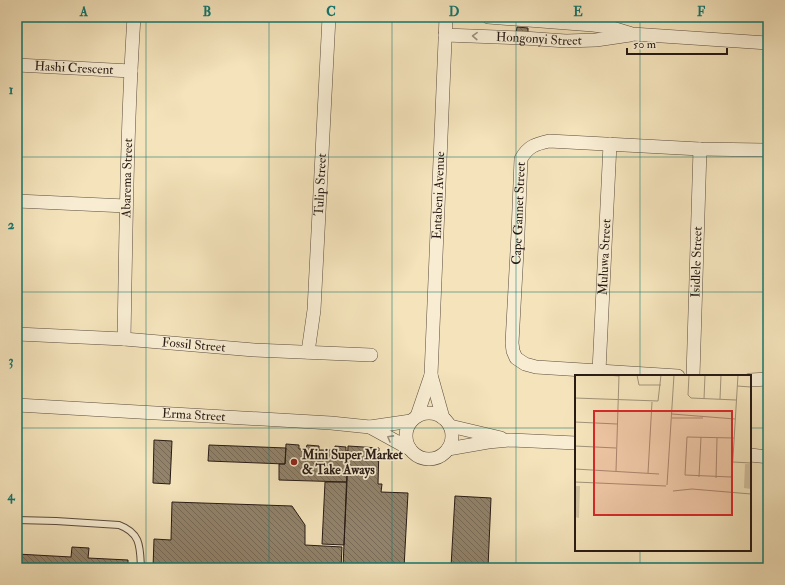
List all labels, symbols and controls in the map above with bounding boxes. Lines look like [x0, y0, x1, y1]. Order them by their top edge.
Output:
text: A [79, 4, 89, 20]
text: B [203, 4, 211, 20]
text: C [326, 4, 336, 20]
text: D [449, 4, 460, 20]
text: E [573, 4, 583, 20]
text: F [697, 4, 706, 20]
street label: Hongonyi Street [496, 29, 582, 49]
scale bar [627, 30, 727, 56]
one-way arrow [472, 32, 478, 40]
text: 50 m [633, 37, 657, 52]
street label: Hashi Crescent [34, 58, 114, 78]
text: 1 [9, 82, 14, 98]
street label: Abarema Street [118, 138, 136, 219]
street label: Entabeni Avenue [429, 151, 448, 240]
street label: Tulip Street [311, 153, 330, 216]
street label: Cape Gannet Street [508, 162, 529, 265]
text: 2 [8, 217, 15, 233]
street label: Muluwa Street [595, 219, 614, 296]
street label: Isidlele Street [687, 226, 706, 298]
street label: Fossil Street [161, 334, 226, 356]
text: 3 [9, 353, 14, 369]
inset map [575, 375, 751, 551]
street label: Erma Street [161, 405, 226, 425]
one-way arrow [387, 435, 394, 443]
place label: Mini Super Market & Take Aways [301, 447, 404, 479]
marker: Mini Super Market & Take Aways [289, 457, 299, 467]
text: 4 [6, 488, 15, 504]

